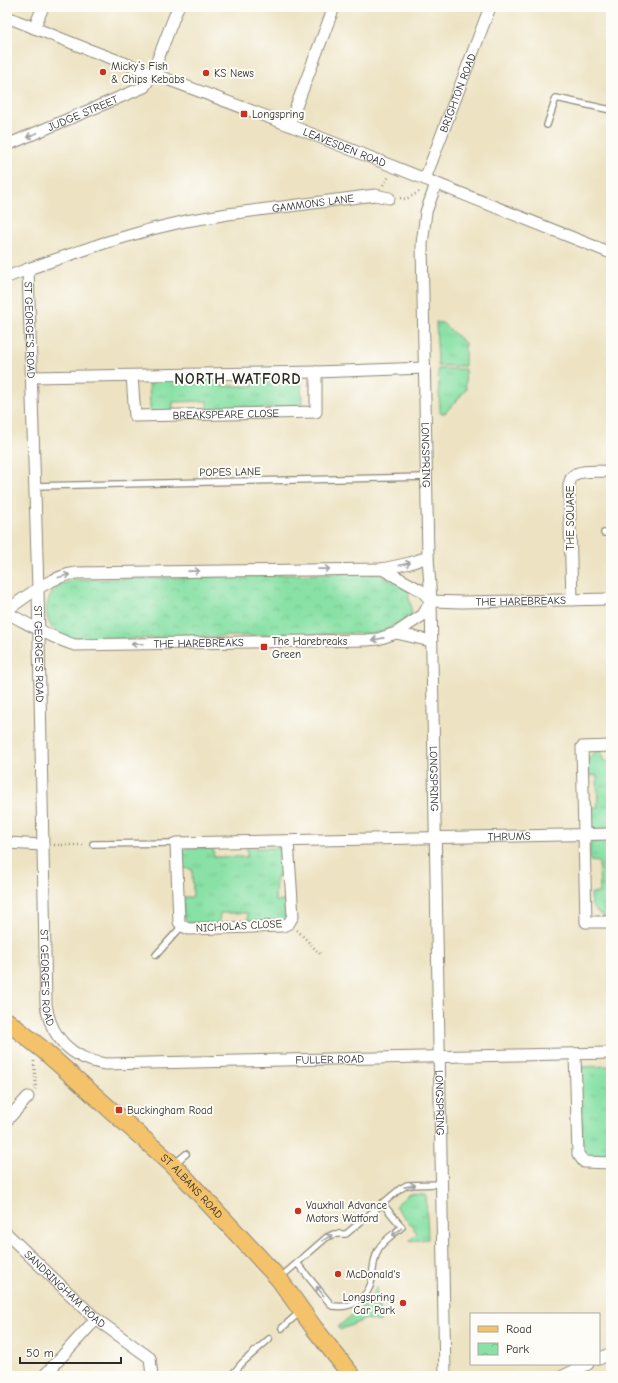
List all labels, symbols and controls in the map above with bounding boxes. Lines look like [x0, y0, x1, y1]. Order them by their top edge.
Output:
street label: BRIGHTON ROAD [437, 52, 478, 134]
place label: Micky’s Fish & Chips Kebabs [111, 60, 185, 86]
marker: Micky’s Fish & Chips Kebabs [98, 67, 108, 77]
place label: KS News [214, 67, 254, 80]
marker: KS News [201, 68, 211, 78]
street label: JUDGE STREET [45, 92, 120, 134]
place label: Longspring [252, 108, 304, 121]
marker: Longspring [239, 109, 249, 119]
street label: LEAVESDEN ROAD [301, 125, 388, 170]
one-way arrow [27, 131, 39, 139]
street label: GAMMONS LANE [271, 191, 355, 215]
street label: ST GEORGE'S ROAD [22, 281, 38, 379]
district label: NORTH WATFORD [174, 370, 302, 388]
street label: BREAKSPEARE CLOSE [172, 406, 280, 422]
street label: LONGSPRING [419, 422, 433, 488]
street label: POPES LANE [199, 465, 261, 479]
street label: THE SQUARE [564, 485, 577, 550]
one-way arrow [399, 560, 412, 567]
one-way arrow [317, 566, 330, 573]
one-way arrow [187, 568, 200, 575]
one-way arrow [57, 571, 70, 579]
street label: THE HAREBREAKS [475, 593, 566, 608]
street label: ST GEORGE'S ROAD [32, 605, 47, 703]
place label: The Harebreaks Green [272, 635, 348, 661]
one-way arrow [372, 635, 385, 643]
street label: THE HAREBREAKS [153, 636, 244, 650]
one-way arrow [131, 640, 144, 648]
marker: The Harebreaks Green [259, 642, 269, 652]
street label: LONGSPRING [427, 746, 441, 812]
street label: THRUMS [488, 829, 531, 843]
street label: NICHOLAS CLOSE [196, 917, 283, 935]
street label: ST GEORGE'S ROAD [38, 929, 58, 1028]
street label: FULLER ROAD [295, 1052, 364, 1066]
street label: LONGSPRING [433, 1070, 447, 1136]
place label: Buckingham Road [127, 1104, 213, 1117]
marker: Buckingham Road [114, 1105, 124, 1115]
street label: ST ALBANS ROAD [158, 1151, 226, 1221]
one-way arrow [403, 1182, 416, 1190]
place label: Vauxhall Advance Motors Watford [306, 1199, 387, 1225]
marker: Vauxhall Advance Motors Watford [293, 1206, 303, 1216]
one-way arrow [391, 1227, 402, 1236]
one-way arrow [321, 1234, 333, 1242]
street label: SANDRINGHAM ROAD [22, 1248, 108, 1330]
place label: McDonald's [346, 1268, 400, 1281]
marker: McDonald's [333, 1269, 343, 1279]
one-way arrow [316, 1286, 324, 1297]
place label: Longspring Car Park [343, 1291, 396, 1317]
marker: Longspring Car Park [398, 1298, 408, 1308]
legend [470, 1313, 600, 1365]
text: Road [506, 1322, 532, 1336]
scale bar [20, 1339, 121, 1365]
text: Park [506, 1342, 529, 1356]
text: 50 m [26, 1346, 54, 1360]

